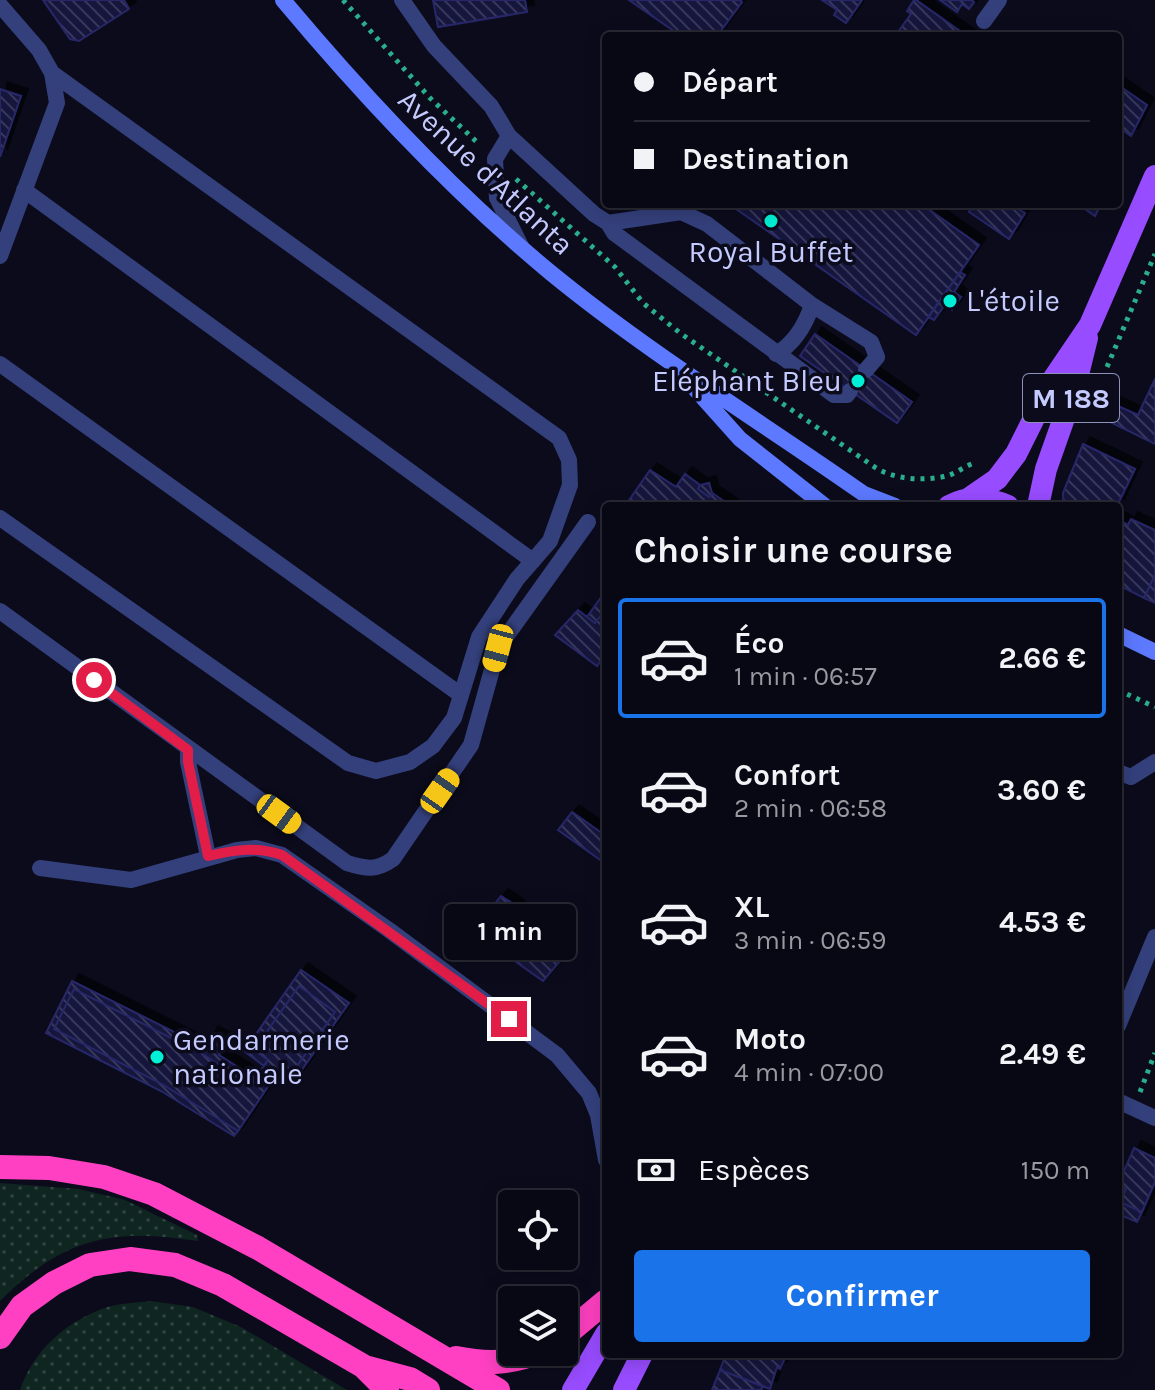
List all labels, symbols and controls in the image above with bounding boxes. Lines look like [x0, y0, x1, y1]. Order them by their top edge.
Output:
text: Départ [682, 64, 778, 100]
street label: Avenue d'Atlanta [391, 81, 581, 263]
text: Destination [682, 141, 850, 177]
marker: Royal Buffet [762, 212, 780, 230]
place label: Royal Buffet [689, 234, 853, 270]
place label: L'étoile [966, 283, 1060, 319]
marker: L'étoile [941, 292, 959, 310]
place label: Eléphant Bleu [652, 363, 842, 399]
marker: Eléphant Bleu [849, 372, 867, 390]
road number: M 188 [1023, 374, 1119, 422]
text: Choisir une course [634, 529, 953, 571]
car [480, 622, 516, 674]
icon: car [638, 622, 710, 694]
text: Éco [734, 625, 784, 661]
text: 2.66 € [998, 640, 1086, 676]
text: 1 min · 06:57 [734, 661, 877, 692]
route start [76, 662, 112, 698]
icon: car [638, 754, 710, 826]
text: Confort [734, 757, 840, 793]
car [416, 764, 464, 818]
text: 3.60 € [997, 772, 1086, 808]
car [253, 790, 305, 838]
text: 2 min · 06:58 [734, 793, 887, 824]
icon: car [638, 886, 710, 958]
text: XL [734, 889, 769, 925]
callout: 1 min [443, 903, 575, 959]
text: 4.53 € [999, 904, 1086, 940]
text: 1 min [477, 916, 543, 947]
text: 3 min · 06:59 [734, 925, 886, 956]
route end [491, 1001, 527, 1037]
icon: car [638, 1018, 710, 1090]
text: Moto [734, 1021, 806, 1057]
place label: Gendarmerie nationale [173, 1022, 350, 1092]
text: 2.49 € [999, 1036, 1086, 1072]
marker: Gendarmerie nationale [148, 1048, 166, 1066]
text: 4 min · 07:00 [734, 1057, 884, 1088]
icon: cash [634, 1148, 678, 1192]
text: Espèces [698, 1152, 810, 1188]
text: 150 m [1021, 1155, 1090, 1186]
map controls [498, 1190, 578, 1366]
button: locate [498, 1190, 578, 1270]
button: Confirmer [634, 1250, 1090, 1342]
button: layers [498, 1286, 578, 1366]

